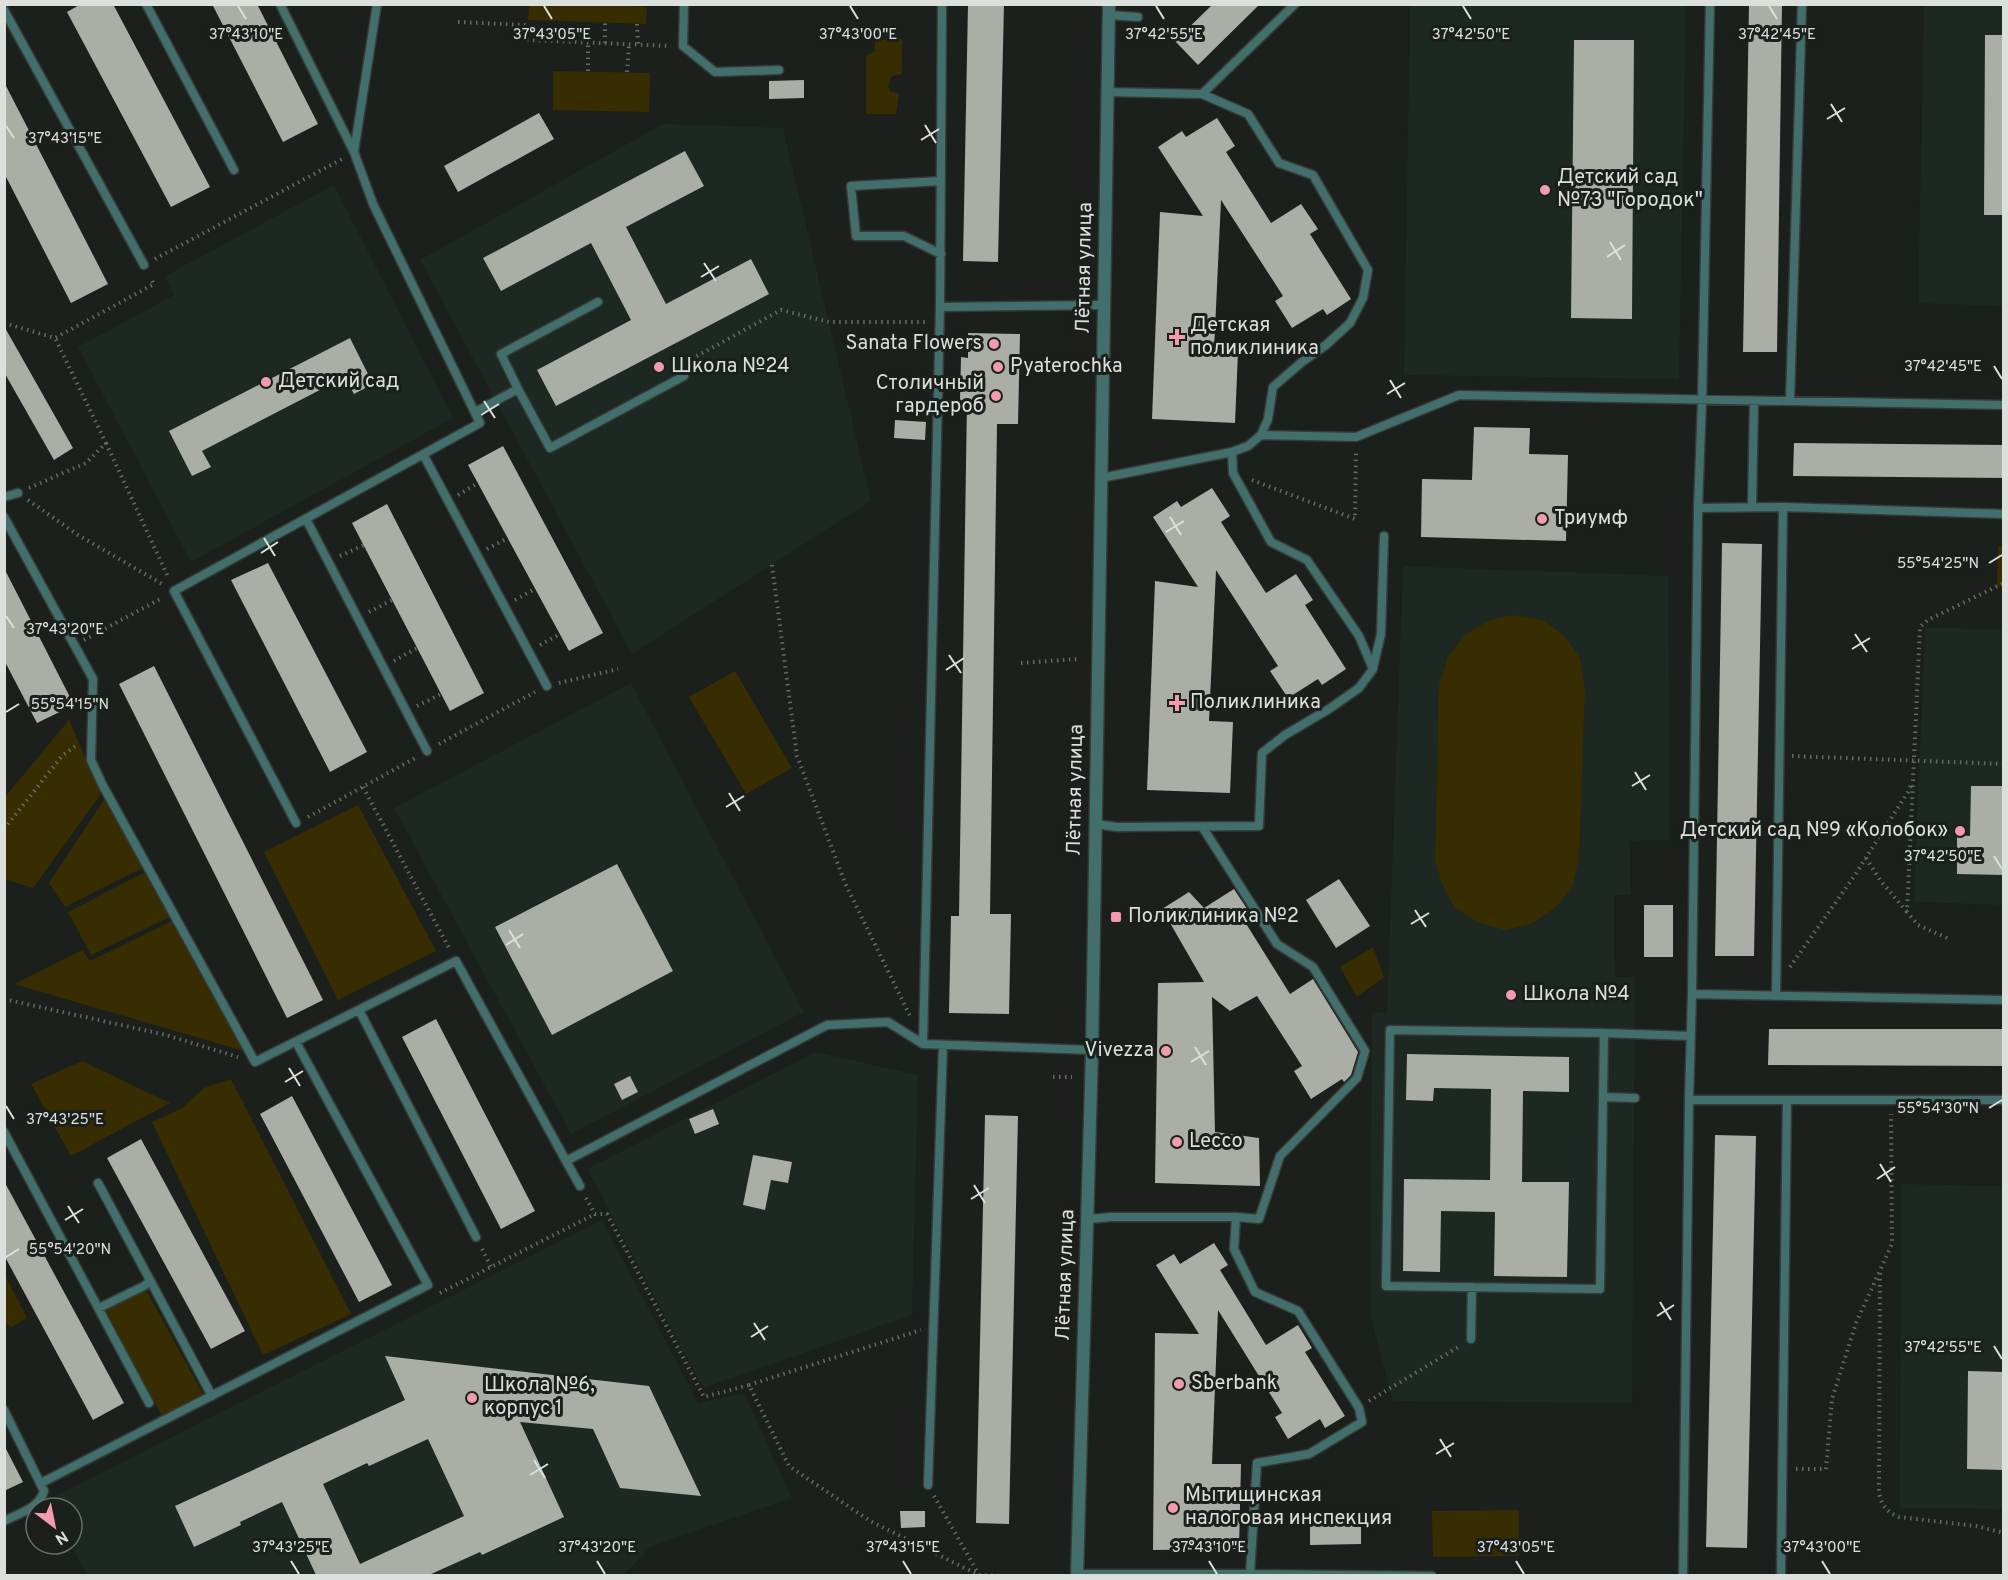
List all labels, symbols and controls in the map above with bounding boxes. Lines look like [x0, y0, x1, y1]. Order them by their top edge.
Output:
text: 37°43'10"E [209, 26, 283, 45]
text: 37°43'05"E [513, 26, 591, 45]
text: 37°43'00"E [819, 26, 897, 45]
text: 37°42'55"E [1125, 26, 1203, 45]
text: 37°42'50"E [1432, 26, 1510, 45]
text: 37°42'45"E [1738, 26, 1816, 45]
text: 37°43'15"E [28, 130, 102, 149]
place label: Детский сад №73 "Городок" [1557, 165, 1703, 214]
marker: Детский сад №73 "Городок" [1538, 183, 1552, 197]
street label: Лётная улица [1071, 202, 1099, 334]
place label: Детская поликлиника [1190, 313, 1319, 362]
marker: Детская поликлиника [1168, 328, 1186, 346]
place label: Sanata Flowers [846, 331, 982, 357]
marker: Sanata Flowers [987, 337, 1001, 351]
place label: Школа №24 [671, 354, 790, 380]
place label: Pyaterochka [1010, 354, 1123, 380]
text: 37°42'45"E [1904, 358, 1982, 377]
marker: Школа №24 [652, 360, 666, 374]
marker: Pyaterochka [991, 360, 1005, 374]
place label: Детский сад [278, 369, 399, 395]
place label: Столичный гардероб [876, 371, 984, 420]
marker: Детский сад [259, 375, 273, 389]
marker: Столичный гардероб [989, 389, 1003, 403]
place label: Триумф [1554, 506, 1628, 532]
marker: Триумф [1535, 512, 1549, 526]
text: 55°54'25"N [1897, 555, 1979, 574]
text: 37°43'20"E [26, 621, 104, 640]
place label: Поликлиника [1190, 690, 1321, 716]
marker: Поликлиника [1168, 694, 1186, 712]
text: 55°54'15"N [31, 696, 109, 715]
street label: Лётная улица [1062, 724, 1090, 856]
place label: Детский сад №9 «Колобок» [1680, 818, 1948, 844]
marker: Детский сад №9 «Колобок» [1953, 824, 1967, 838]
text: 37°42'50"E [1904, 848, 1982, 867]
place label: Поликлиника №2 [1128, 904, 1299, 930]
marker: Поликлиника №2 [1109, 910, 1123, 924]
place label: Школа №4 [1523, 982, 1630, 1008]
marker: Школа №4 [1504, 988, 1518, 1002]
place label: Vivezza [1084, 1038, 1154, 1064]
marker: Vivezza [1159, 1044, 1173, 1058]
text: 55°54'30"N [1897, 1100, 1979, 1119]
text: 37°43'25"E [26, 1111, 104, 1130]
place label: Lecco [1189, 1129, 1243, 1155]
marker: Lecco [1170, 1135, 1184, 1149]
street label: Лётная улица [1051, 1209, 1081, 1341]
text: 55°54'20"N [29, 1241, 111, 1260]
text: 37°42'55"E [1904, 1339, 1982, 1358]
place label: Sberbank [1191, 1371, 1277, 1397]
place label: Школа №6, корпус 1 [484, 1373, 595, 1422]
marker: Sberbank [1172, 1377, 1186, 1391]
marker: Школа №6, корпус 1 [465, 1391, 479, 1405]
place label: Мытищинская налоговая инспекция [1185, 1483, 1392, 1532]
north arrow [24, 1496, 84, 1556]
marker: Мытищинская налоговая инспекция [1166, 1501, 1180, 1515]
text: N [51, 1525, 71, 1549]
text: 37°43'25"E [252, 1539, 330, 1558]
text: 37°43'20"E [558, 1539, 636, 1558]
text: 37°43'15"E [866, 1539, 940, 1558]
text: 37°43'10"E [1172, 1539, 1246, 1558]
text: 37°43'05"E [1477, 1539, 1555, 1558]
text: 37°43'00"E [1783, 1539, 1861, 1558]

